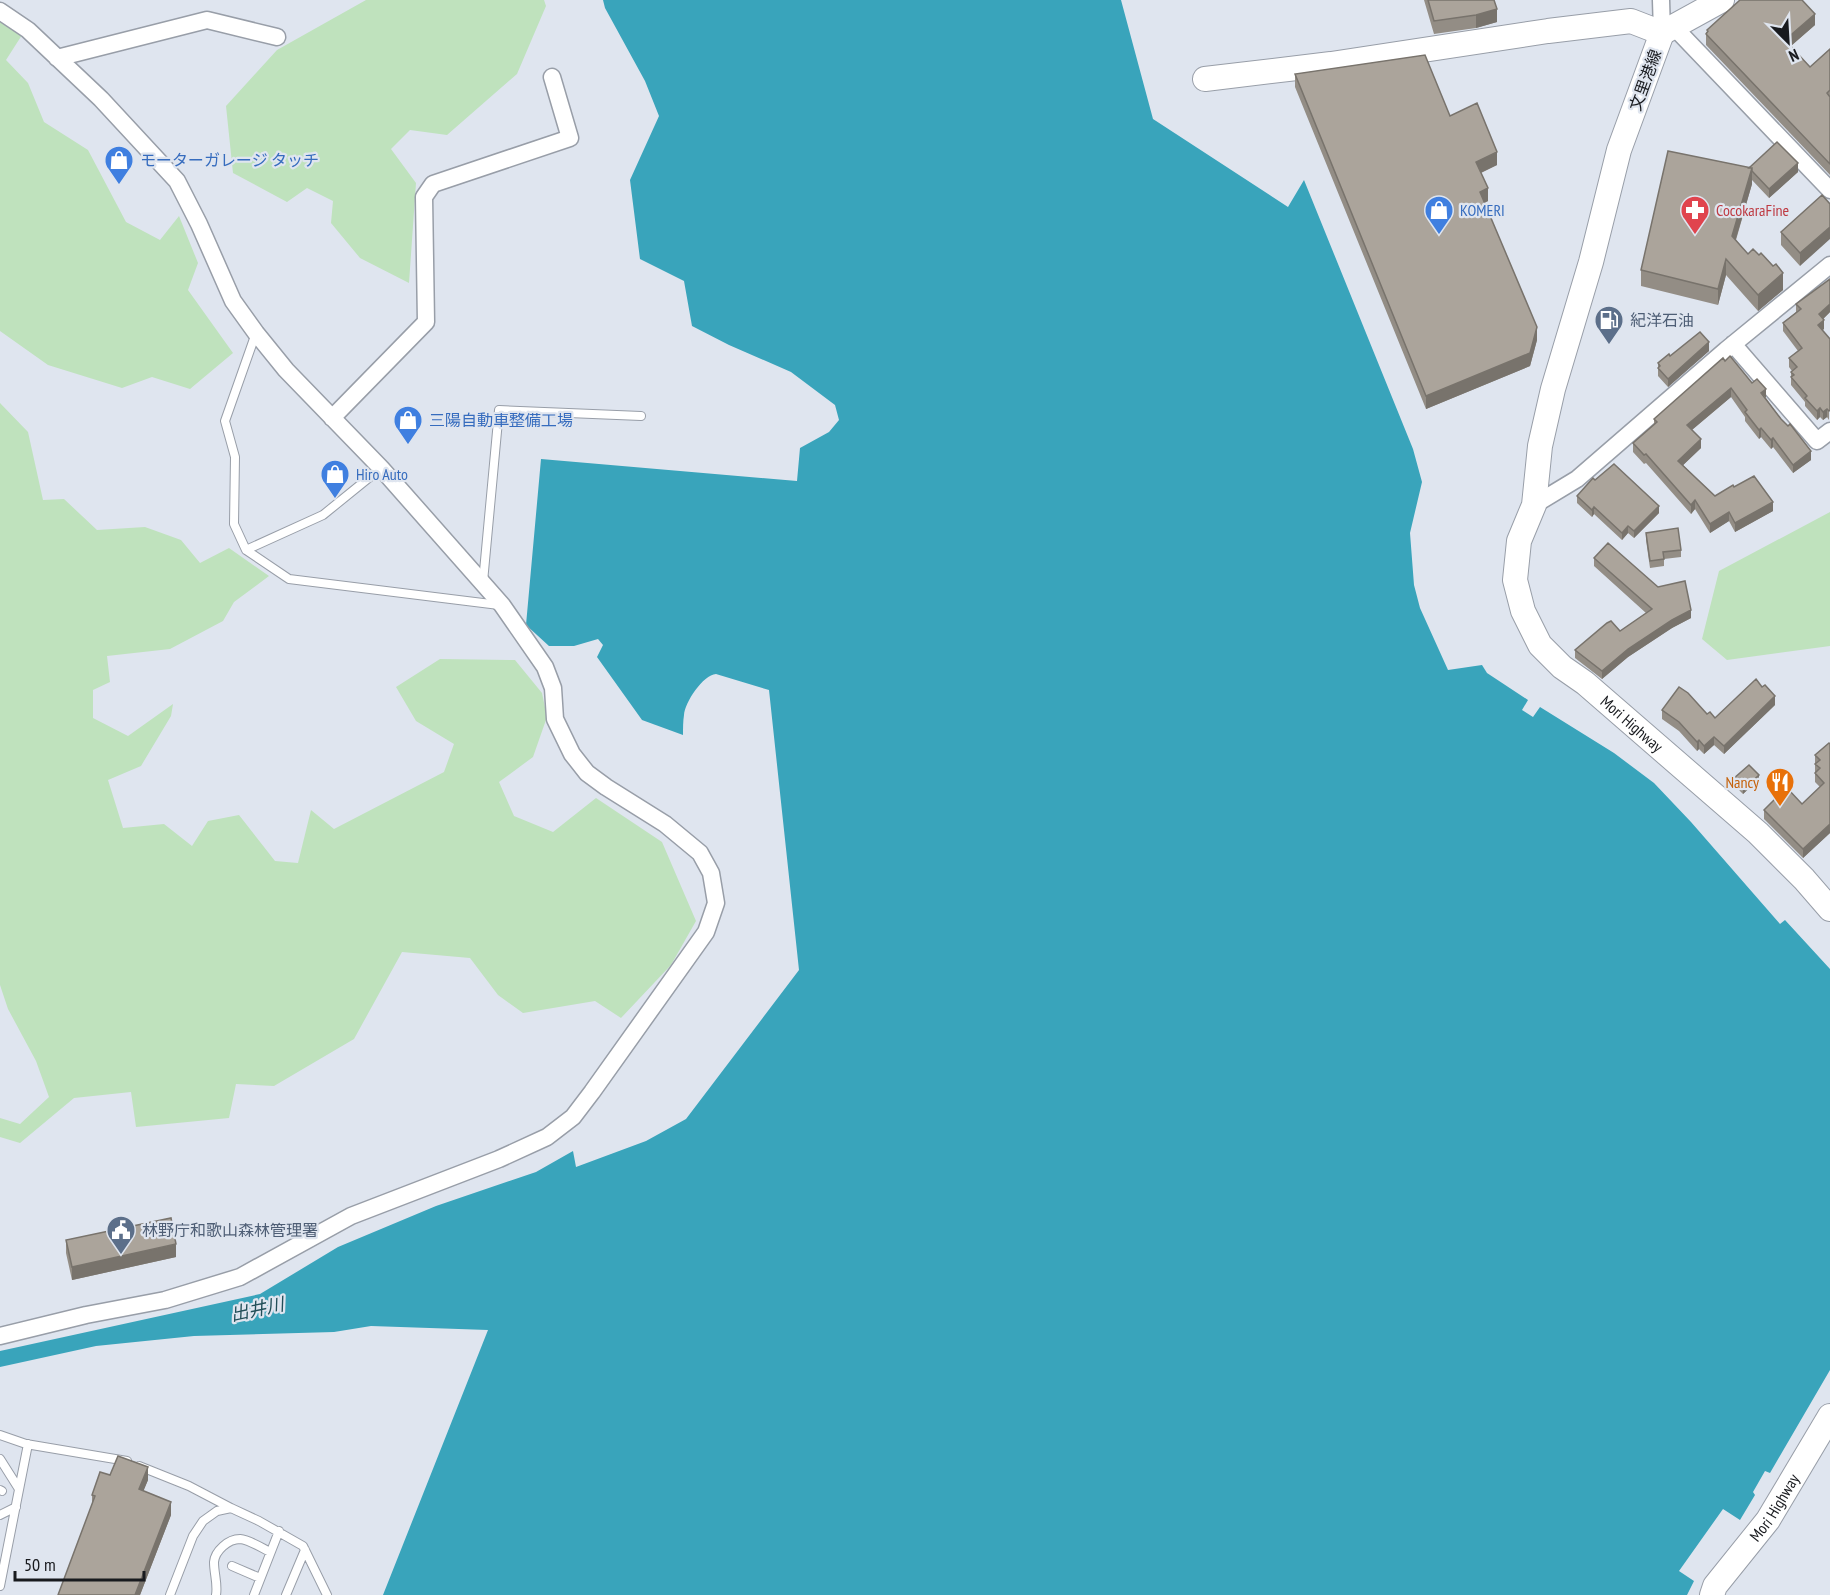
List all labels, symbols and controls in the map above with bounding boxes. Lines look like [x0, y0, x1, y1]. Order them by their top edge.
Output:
north arrow [1758, 12, 1818, 72]
text: N [1786, 45, 1802, 67]
street label: 文里港線 [1625, 47, 1665, 113]
shop icon: モーターガレージ タッチ [103, 144, 135, 186]
place label: モーターガレージ タッチ [140, 150, 319, 170]
shop icon: KOMERI [1423, 194, 1455, 236]
pharmacy icon: CocokaraFine [1679, 194, 1711, 236]
place label: KOMERI [1460, 200, 1505, 220]
place label: CocokaraFine [1716, 200, 1789, 220]
fuel station icon: 紀洋石油 [1593, 304, 1625, 346]
place label: 紀洋石油 [1630, 310, 1694, 330]
shop icon: 三陽自動車整備工場 [392, 404, 424, 446]
place label: 三陽自動車整備工場 [429, 410, 573, 430]
shop icon: Hiro Auto [319, 458, 351, 500]
place label: Hiro Auto [356, 464, 408, 484]
street label: Mori Highway [1597, 691, 1667, 756]
restaurant icon: Nancy [1764, 766, 1796, 808]
place label: Nancy [1725, 772, 1759, 792]
public building icon: 林野庁和歌山森林管理署 [105, 1214, 137, 1256]
place label: 林野庁和歌山森林管理署 [142, 1220, 318, 1240]
water label: 出井川 [228, 1292, 288, 1326]
street label: Mori Highway [1745, 1470, 1803, 1545]
scale bar [15, 1544, 144, 1582]
text: 50 m [24, 1553, 56, 1576]

